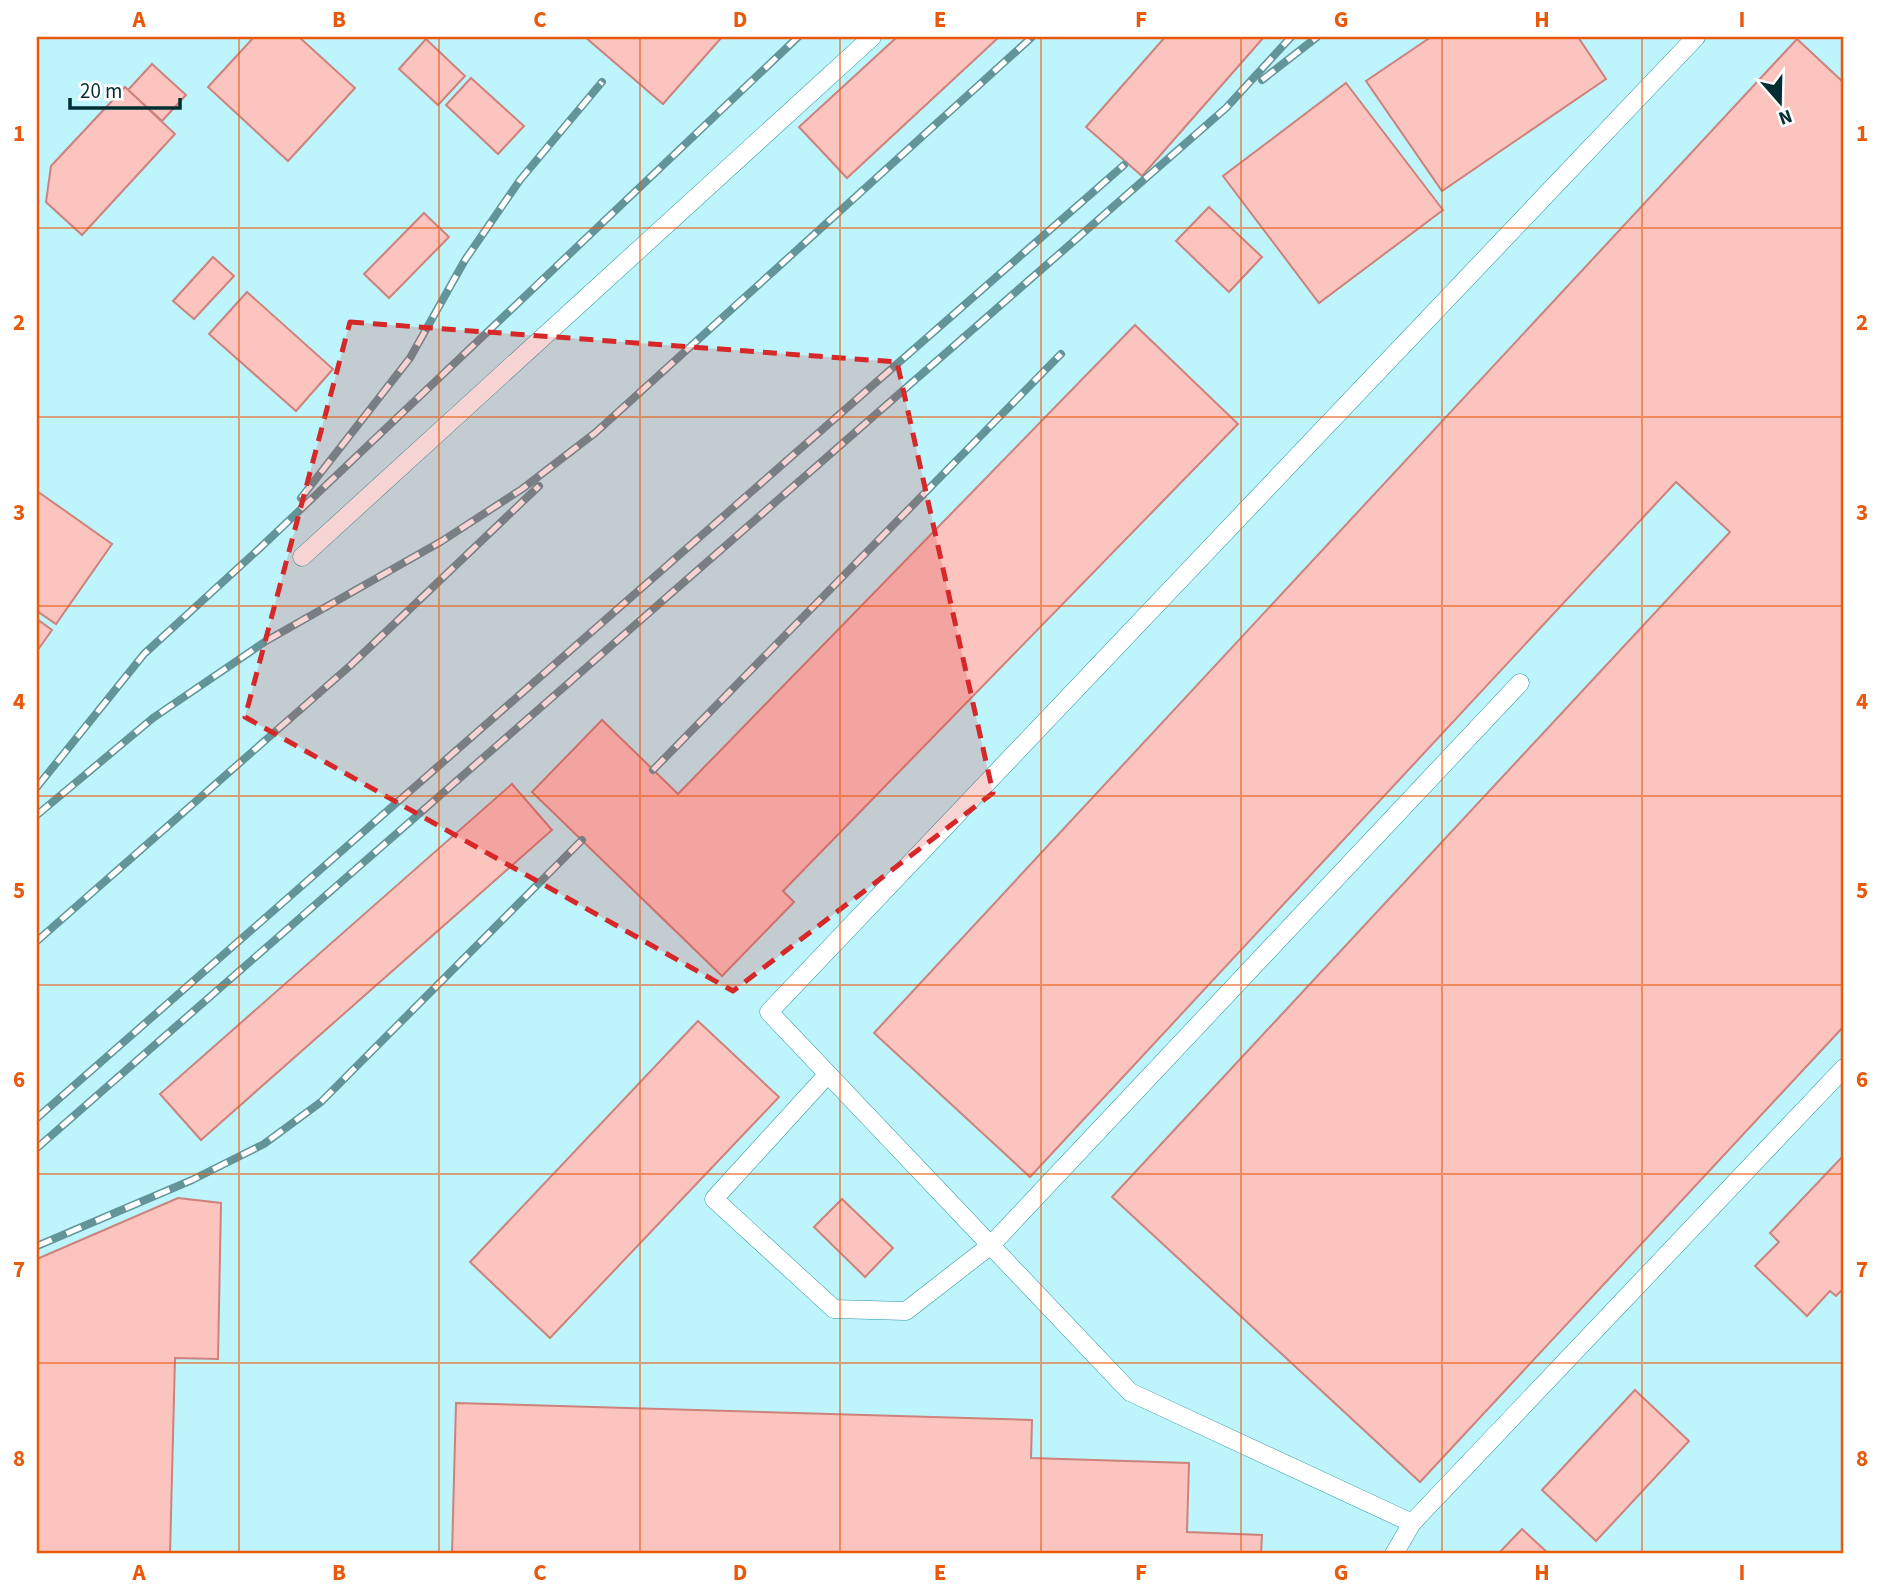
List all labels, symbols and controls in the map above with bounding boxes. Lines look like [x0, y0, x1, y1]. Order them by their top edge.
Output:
text: A [131, 3, 146, 36]
text: B [332, 3, 346, 36]
text: C [533, 3, 547, 36]
text: D [733, 3, 747, 36]
text: E [934, 3, 946, 36]
text: F [1135, 3, 1147, 36]
text: G [1334, 3, 1348, 36]
text: H [1534, 3, 1550, 36]
text: I [1739, 3, 1745, 36]
scale bar [70, 66, 180, 110]
north arrow [1744, 66, 1814, 136]
text: 20 m [80, 76, 122, 106]
text: N [1775, 102, 1796, 131]
text: 1 [13, 117, 25, 150]
text: 1 [1856, 117, 1868, 150]
text: 2 [13, 306, 25, 339]
text: 2 [1856, 306, 1868, 339]
text: 3 [13, 496, 25, 529]
text: 3 [1856, 496, 1868, 529]
text: 4 [13, 685, 25, 718]
text: 4 [1856, 685, 1868, 718]
text: 5 [13, 874, 25, 907]
text: 5 [1856, 874, 1868, 907]
text: 6 [13, 1063, 25, 1096]
text: 6 [1856, 1063, 1868, 1096]
text: 7 [13, 1253, 25, 1286]
text: 7 [1856, 1253, 1868, 1286]
text: 8 [13, 1442, 25, 1475]
text: 8 [1856, 1442, 1868, 1475]
text: A [131, 1556, 146, 1589]
text: B [332, 1556, 346, 1589]
text: C [533, 1556, 547, 1589]
text: D [733, 1556, 747, 1589]
text: E [934, 1556, 946, 1589]
text: F [1135, 1556, 1147, 1589]
text: G [1334, 1556, 1348, 1589]
text: H [1534, 1556, 1550, 1589]
text: I [1739, 1556, 1745, 1589]

